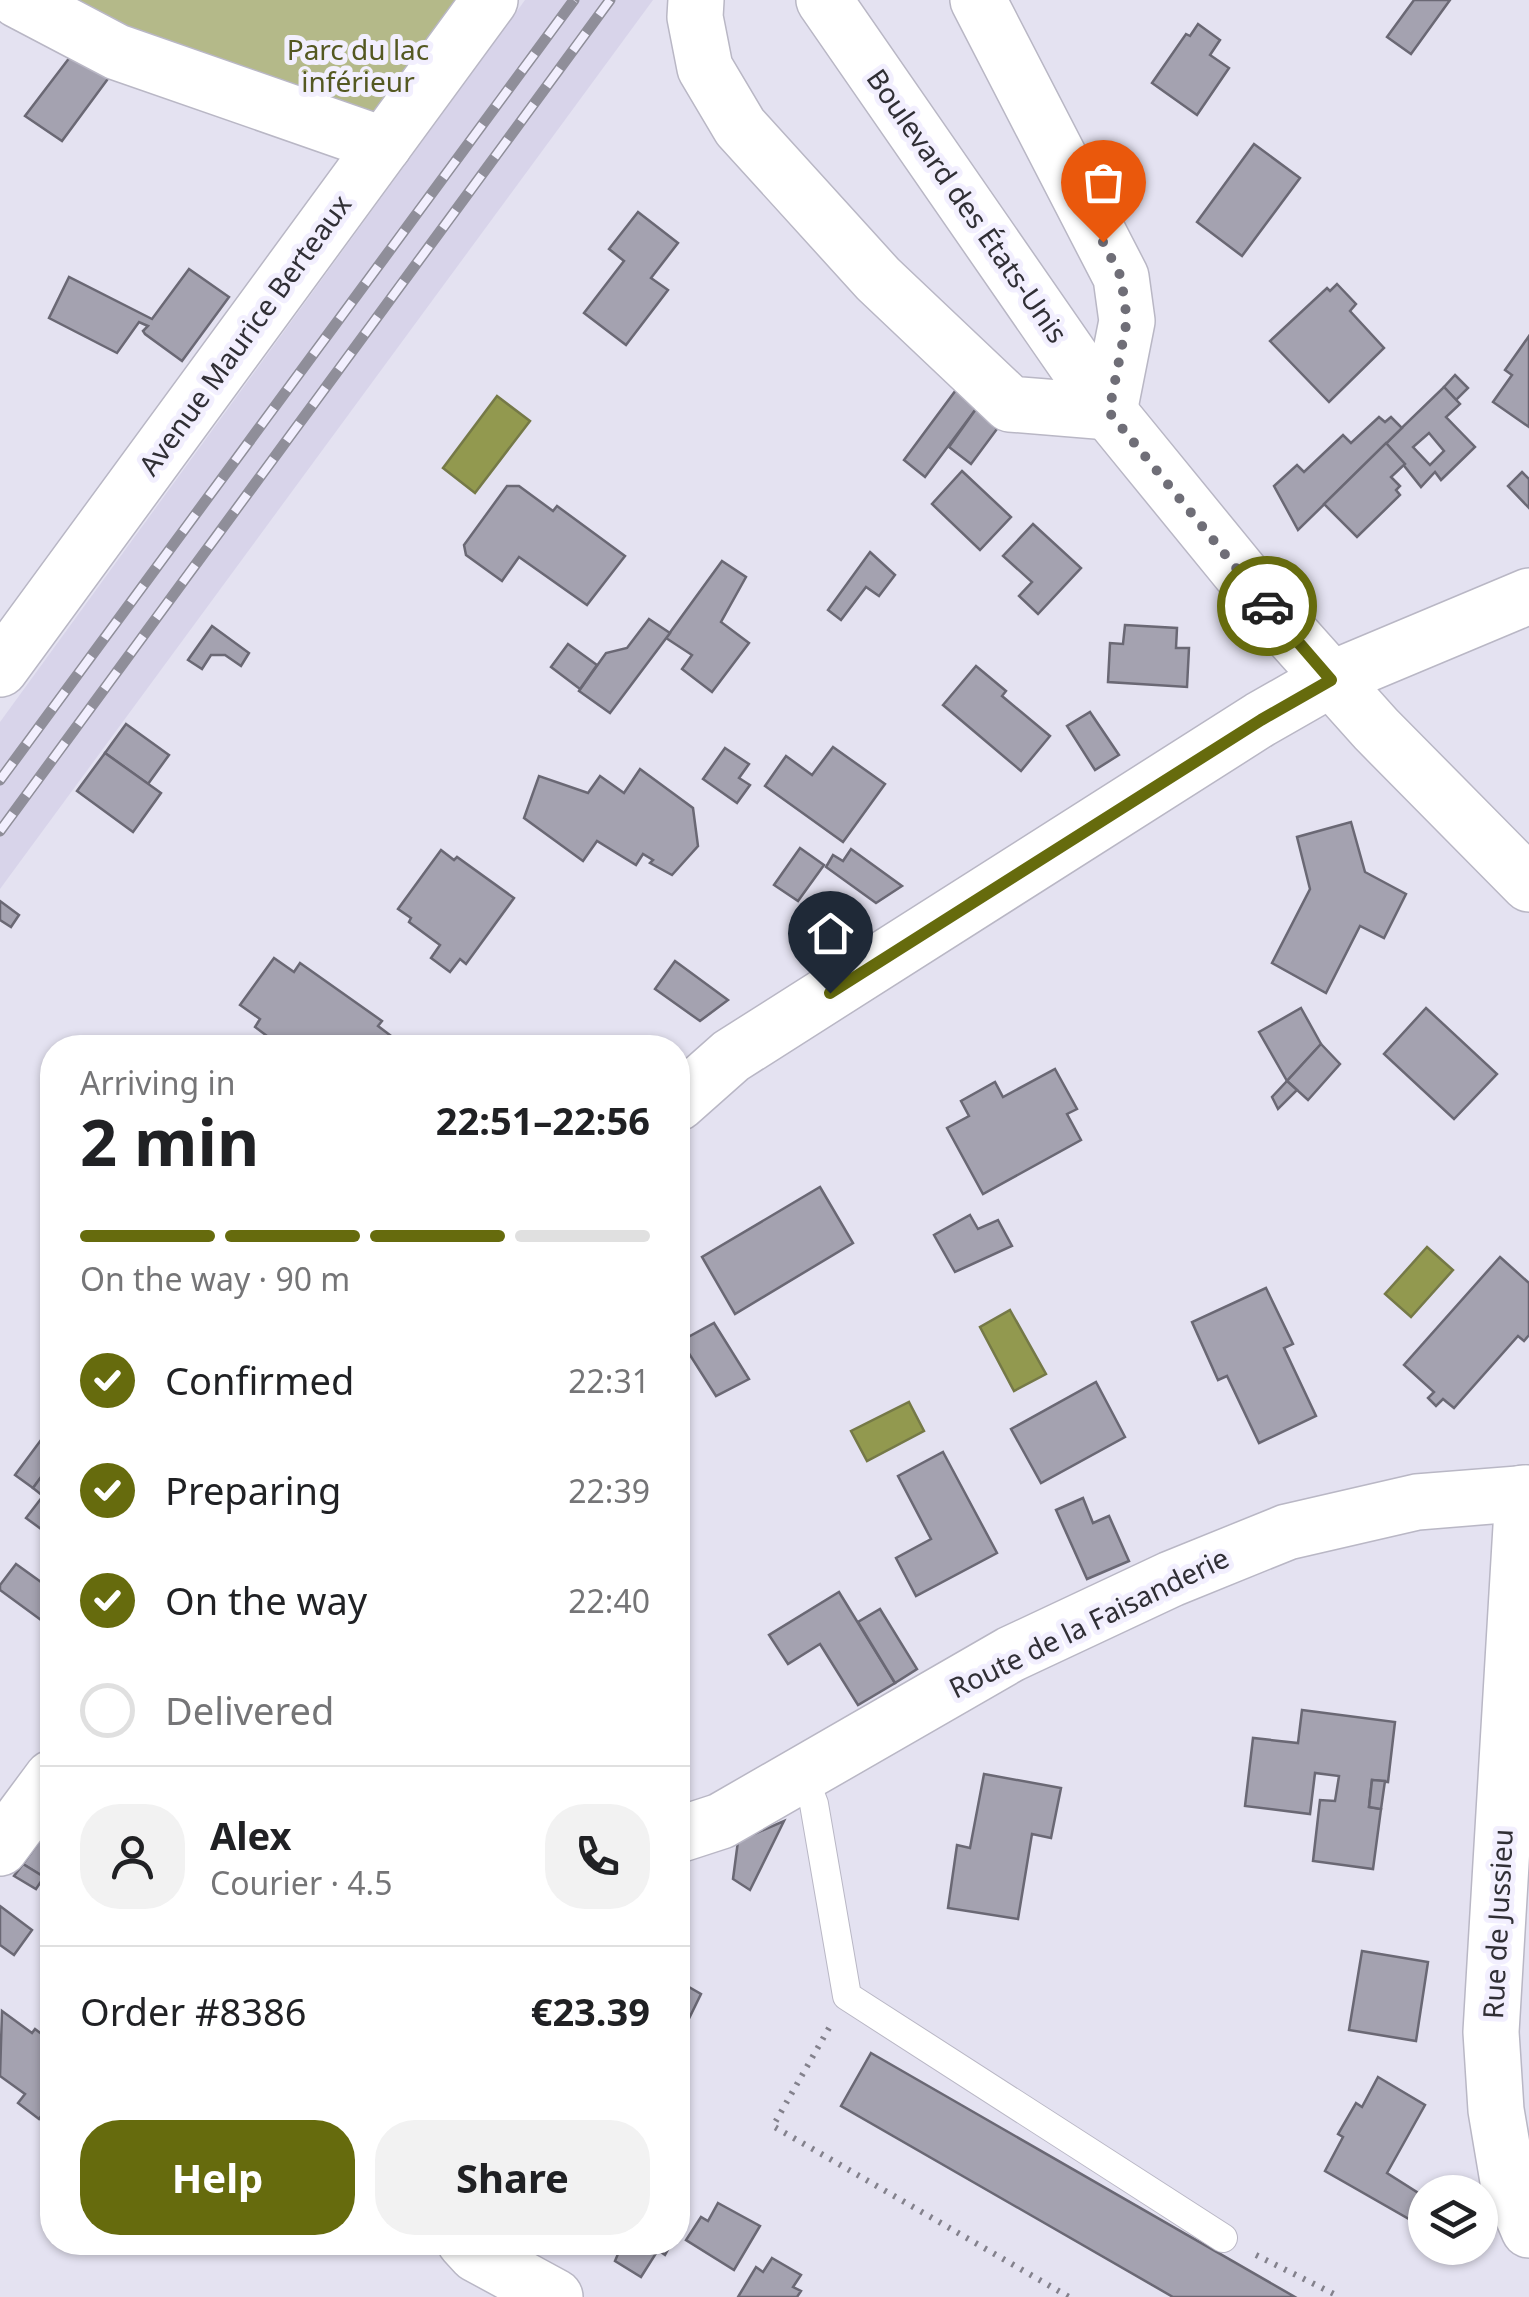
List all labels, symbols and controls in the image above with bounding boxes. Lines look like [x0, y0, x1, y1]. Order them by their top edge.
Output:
park label: Parc du lac inférieur [287, 30, 429, 100]
street label: Boulevard des États-Unis [859, 61, 1077, 350]
pin [1061, 140, 1146, 243]
icon: bag [1076, 155, 1131, 210]
street label: Avenue Maurice Berteaux [129, 186, 359, 483]
courier [1217, 556, 1317, 656]
icon: car [1240, 579, 1295, 634]
pin [788, 891, 873, 994]
icon: home [803, 906, 858, 961]
text: Arriving in [80, 1061, 235, 1104]
text: 22:51–22:56 [436, 1094, 650, 1146]
text: 2 min [80, 1097, 259, 1185]
text: On the way · 90 m [80, 1257, 350, 1300]
icon: check [80, 1353, 135, 1408]
text: Confirmed [165, 1354, 354, 1406]
text: 22:31 [568, 1359, 650, 1402]
icon: check [80, 1463, 135, 1518]
text: Preparing [165, 1464, 341, 1516]
text: 22:39 [568, 1469, 650, 1512]
street label: Route de la Faisanderie [942, 1538, 1235, 1706]
icon: check [80, 1573, 135, 1628]
text: On the way [165, 1574, 367, 1626]
text: 22:40 [568, 1579, 650, 1622]
text: Delivered [165, 1684, 334, 1736]
button: person [80, 1804, 185, 1909]
button: phone [545, 1804, 650, 1909]
text: Alex [210, 1809, 292, 1861]
street label: Rue de Jussieu [1473, 1828, 1521, 2020]
text: Courier · 4.5 [210, 1861, 393, 1904]
text: Order #8386 [80, 1985, 306, 2037]
text: €23.39 [531, 1985, 650, 2037]
button: Help [80, 2120, 355, 2235]
button: Share [375, 2120, 650, 2235]
map controls [1408, 2175, 1498, 2265]
button: layers [1408, 2175, 1498, 2265]

